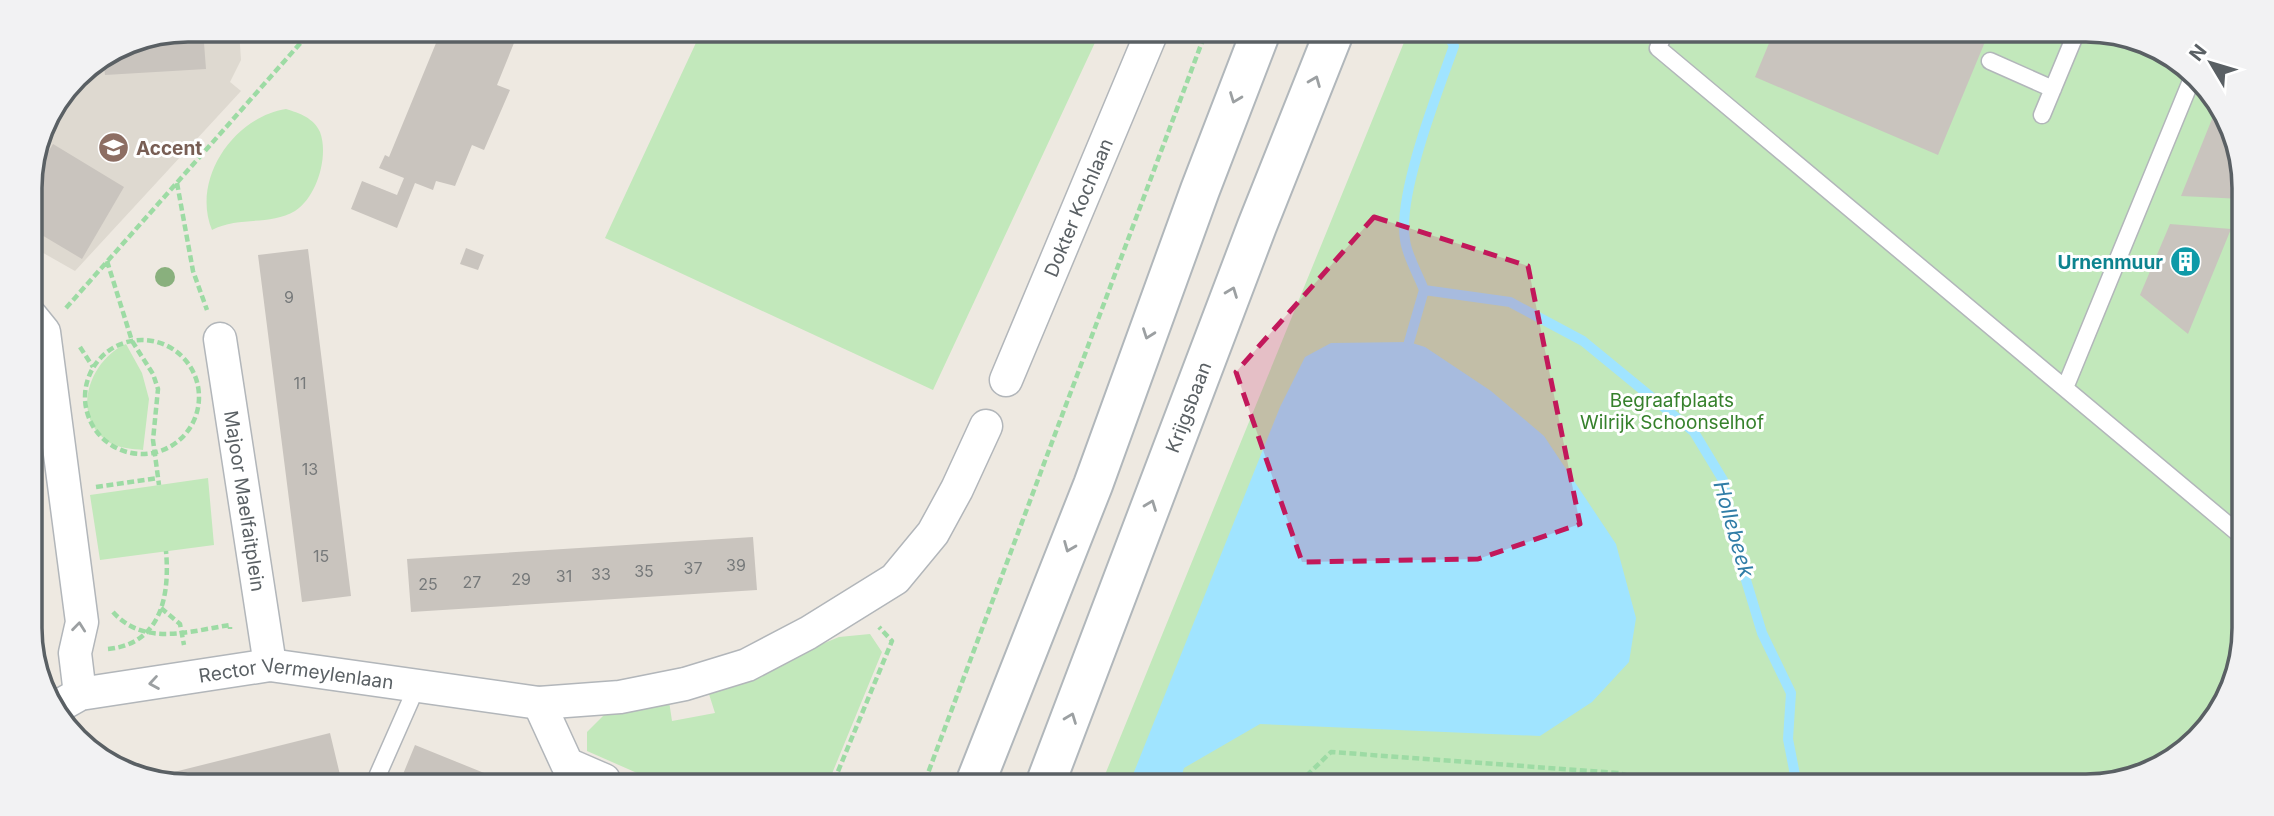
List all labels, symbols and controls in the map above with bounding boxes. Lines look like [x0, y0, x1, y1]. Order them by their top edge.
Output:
north arrow [2176, 28, 2246, 98]
text: N [2184, 40, 2212, 66]
one-way arrow [1307, 75, 1321, 87]
one-way arrow [1230, 91, 1244, 103]
school or university icon: Accent [96, 131, 130, 165]
street label: Dokter Kochlaan [1039, 135, 1117, 280]
place label: Accent [136, 137, 202, 160]
building icon: Urnenmuur [2169, 245, 2203, 279]
place label: Urnenmuur [2058, 251, 2163, 274]
house number: 9 [284, 287, 294, 307]
one-way arrow [1224, 287, 1238, 299]
one-way arrow [1142, 328, 1156, 340]
street label: Krijgsbaan [1161, 358, 1216, 456]
house number: 11 [293, 373, 307, 393]
park label: Begraafplaats Wilrijk Schoonselhof [1580, 389, 1764, 434]
street label: Majoor Maelfaitplein [220, 409, 270, 593]
house number: 13 [302, 459, 318, 479]
water label: Hollebeek [1708, 478, 1760, 580]
one-way arrow [1143, 500, 1157, 512]
one-way arrow [1063, 541, 1077, 553]
house number: 15 [313, 546, 329, 566]
house number: 39 [726, 555, 746, 575]
house number: 37 [684, 558, 702, 578]
house number: 35 [634, 561, 654, 581]
house number: 33 [591, 564, 611, 584]
house number: 31 [556, 566, 572, 586]
house number: 29 [511, 569, 531, 589]
house number: 27 [463, 572, 481, 592]
house number: 25 [418, 574, 438, 594]
one-way arrow [72, 621, 87, 633]
street label: Rector Vermeylenlaan [197, 653, 395, 694]
one-way arrow [148, 675, 160, 690]
one-way arrow [1062, 712, 1076, 724]

